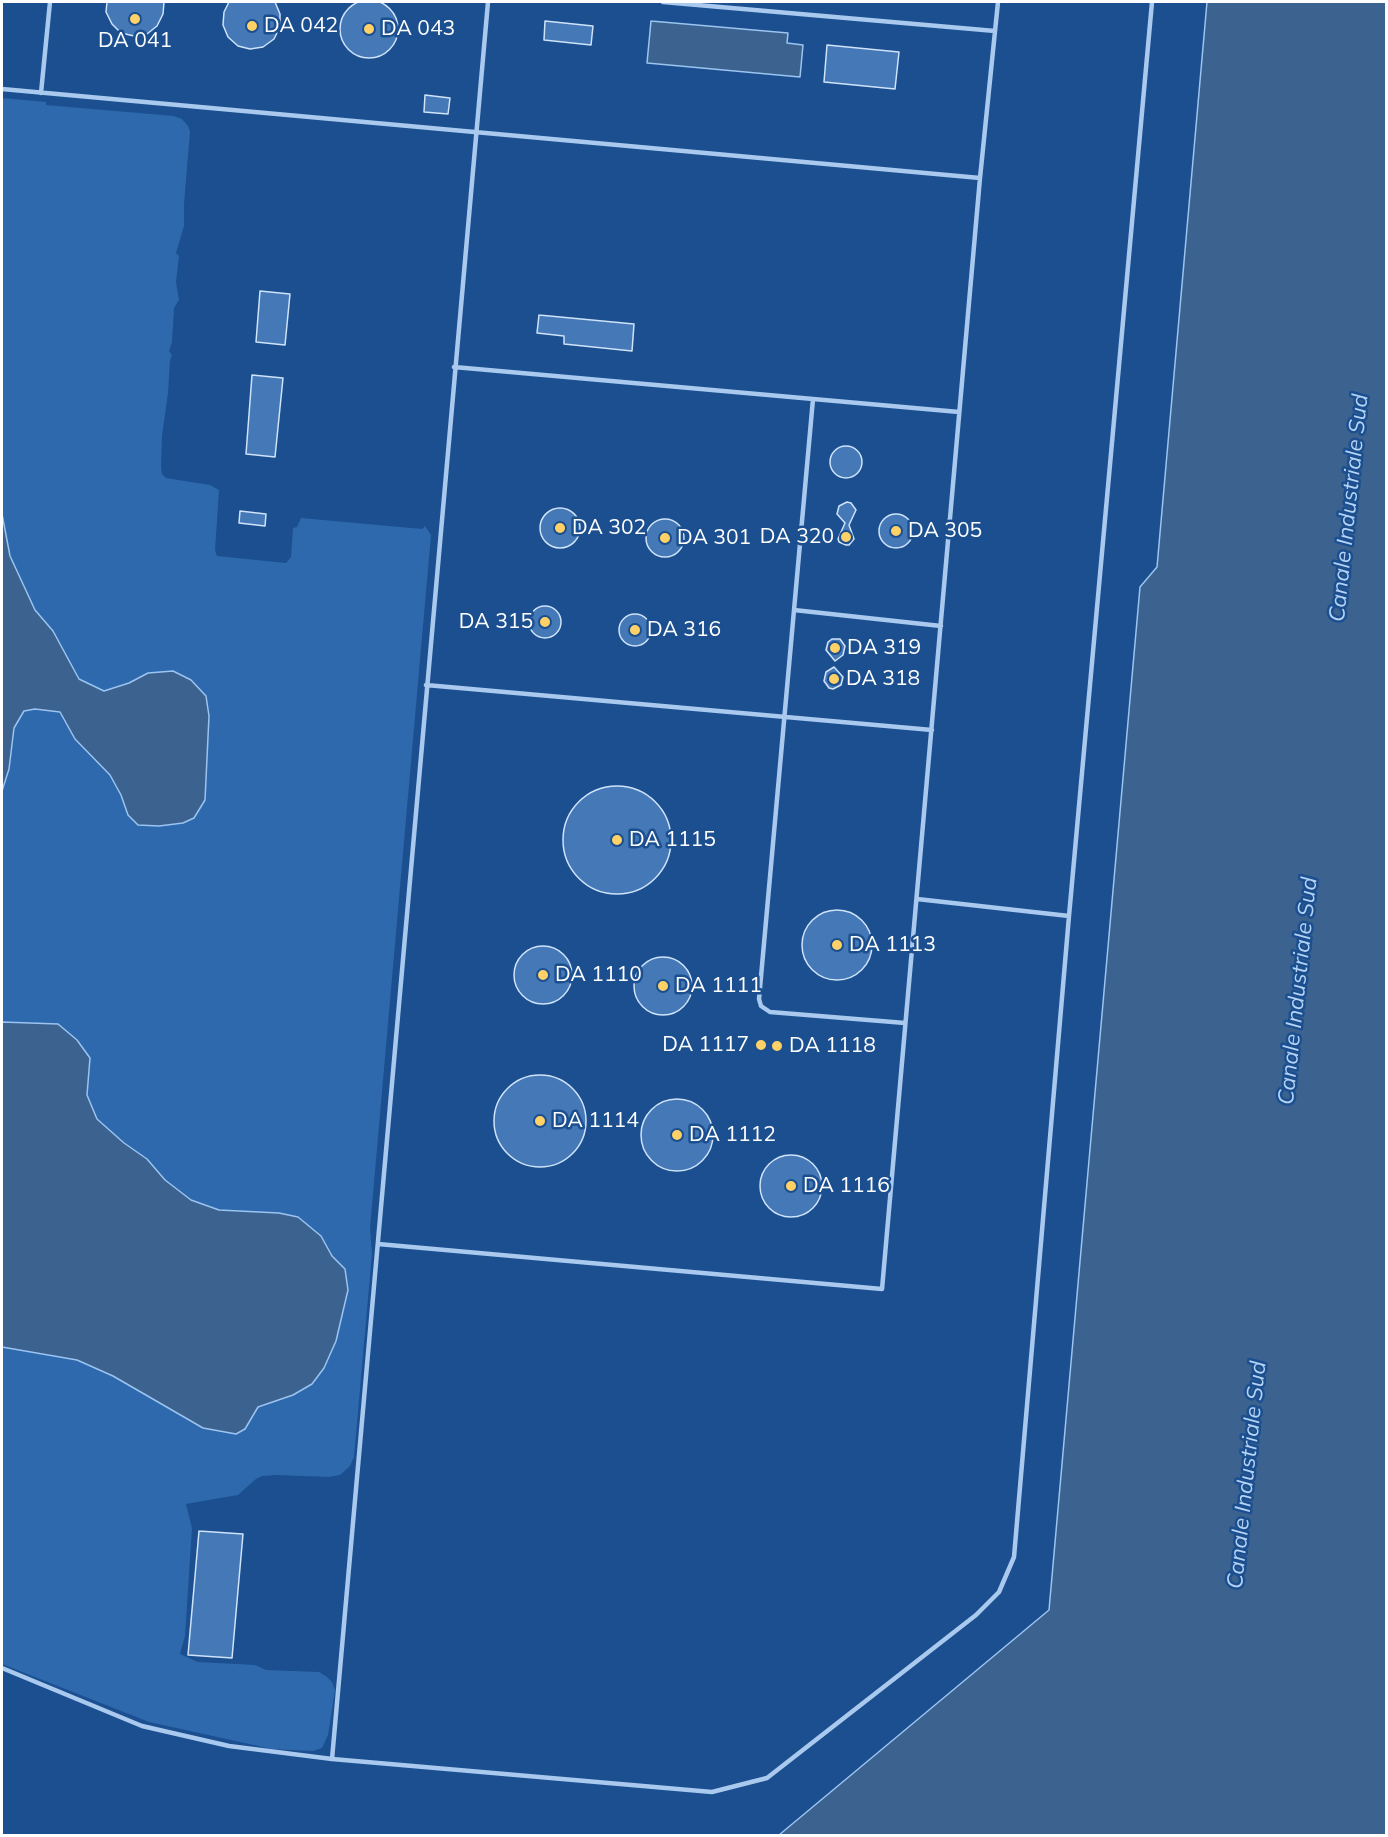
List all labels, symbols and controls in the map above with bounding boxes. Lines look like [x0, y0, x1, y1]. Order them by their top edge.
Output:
marker: DA 041 [128, 12, 142, 26]
place label: DA 042 [264, 13, 338, 39]
place label: DA 043 [381, 16, 455, 42]
marker: DA 042 [245, 19, 259, 33]
marker: DA 043 [362, 22, 376, 36]
place label: DA 041 [98, 28, 172, 54]
water label: Canale Industriale Sud [1324, 393, 1374, 623]
place label: DA 302 [572, 515, 646, 541]
place label: DA 305 [908, 518, 982, 544]
marker: DA 302 [553, 521, 567, 535]
place label: DA 320 [760, 524, 834, 550]
marker: DA 305 [889, 524, 903, 538]
place label: DA 301 [677, 525, 751, 551]
marker: DA 320 [839, 530, 853, 544]
marker: DA 301 [658, 531, 672, 545]
place label: DA 315 [459, 609, 533, 635]
marker: DA 315 [538, 615, 552, 629]
place label: DA 316 [647, 617, 721, 643]
marker: DA 316 [628, 623, 642, 637]
place label: DA 319 [847, 635, 921, 661]
marker: DA 319 [828, 641, 842, 655]
place label: DA 318 [846, 666, 920, 692]
marker: DA 318 [827, 672, 841, 686]
place label: DA 1115 [629, 827, 716, 853]
marker: DA 1115 [610, 833, 624, 847]
water label: Canale Industriale Sud [1273, 876, 1323, 1106]
place label: DA 1113 [849, 932, 936, 958]
marker: DA 1113 [830, 938, 844, 952]
place label: DA 1110 [555, 962, 642, 988]
marker: DA 1110 [536, 968, 550, 982]
place label: DA 1111 [675, 973, 762, 999]
marker: DA 1111 [656, 979, 670, 993]
place label: DA 1117 [662, 1032, 749, 1058]
place label: DA 1118 [789, 1033, 876, 1059]
marker: DA 1117 [754, 1038, 768, 1052]
marker: DA 1118 [770, 1039, 784, 1053]
place label: DA 1114 [552, 1108, 639, 1134]
marker: DA 1114 [533, 1114, 547, 1128]
place label: DA 1112 [689, 1122, 776, 1148]
marker: DA 1112 [670, 1128, 684, 1142]
place label: DA 1116 [803, 1173, 890, 1199]
marker: DA 1116 [784, 1179, 798, 1193]
water label: Canale Industriale Sud [1222, 1360, 1272, 1590]

